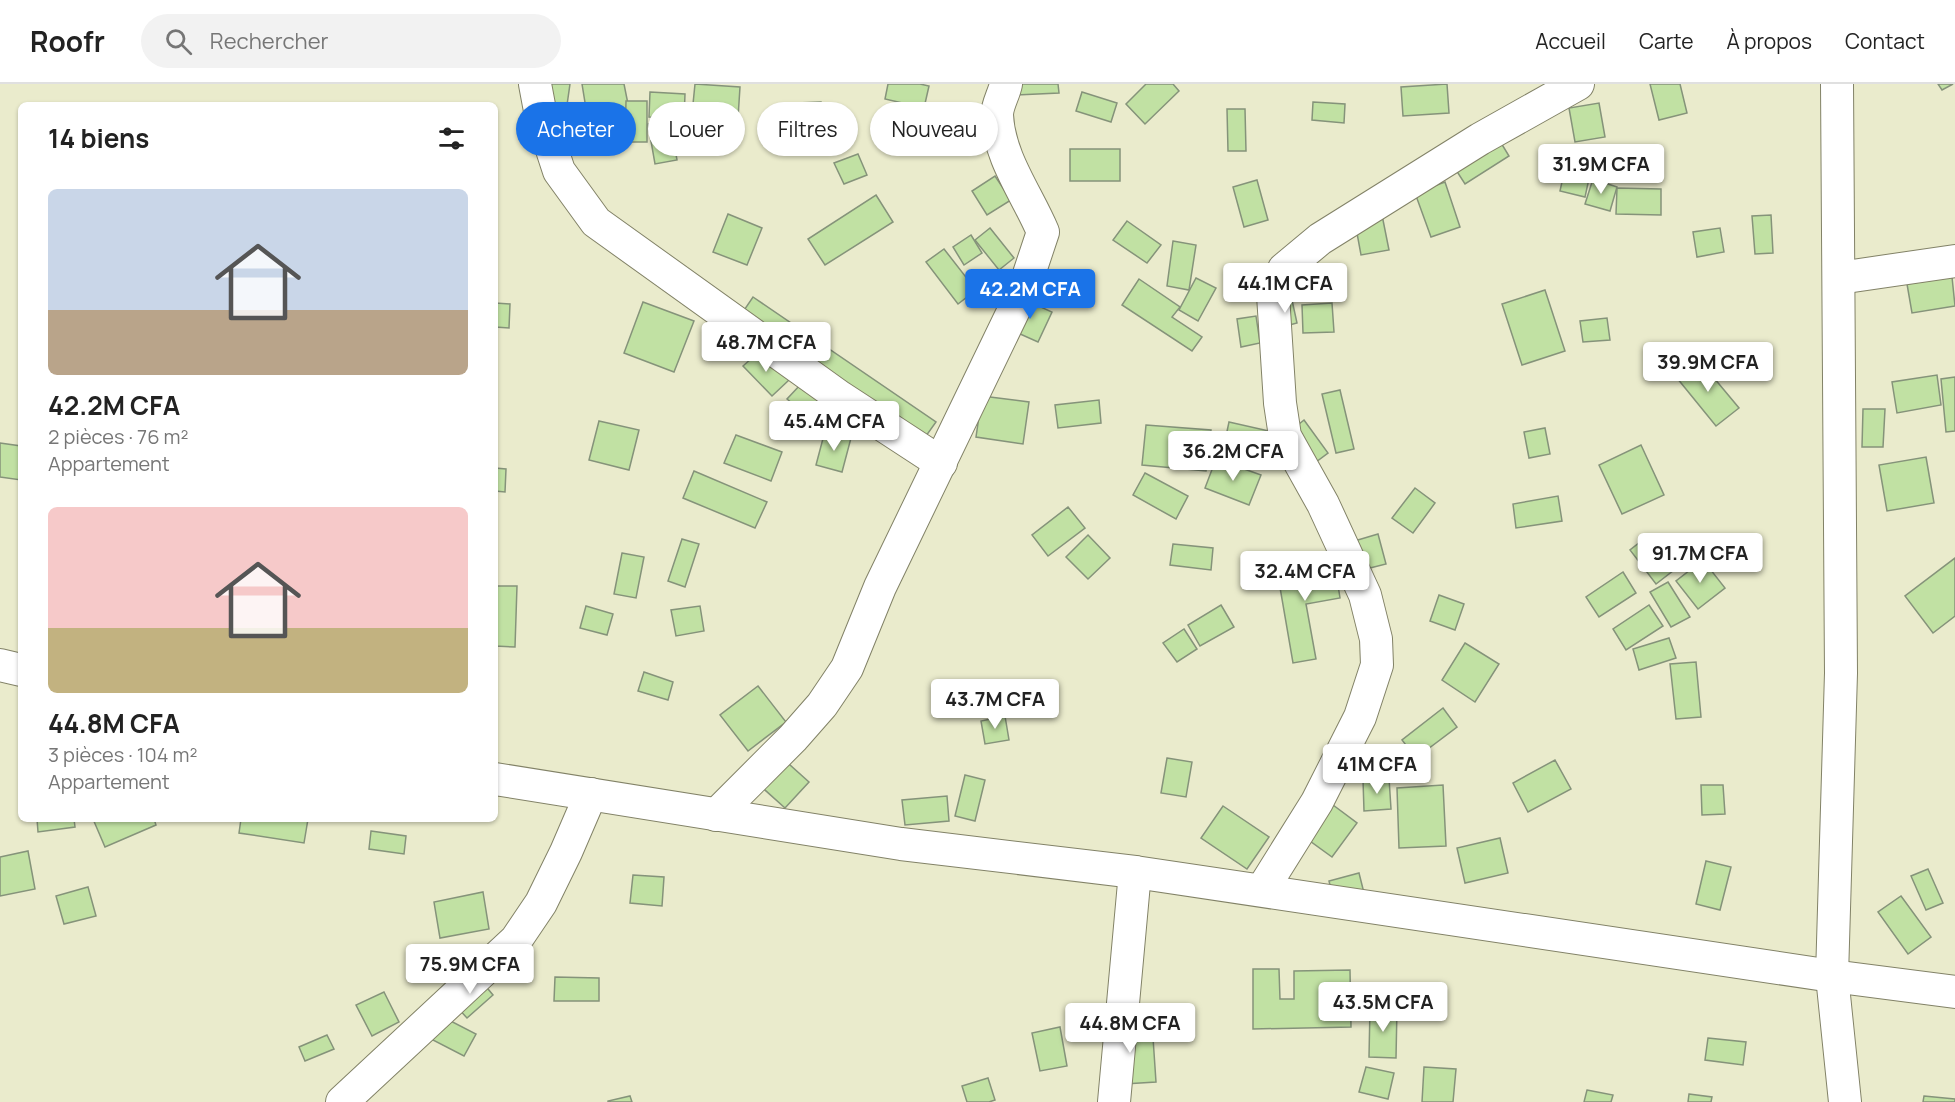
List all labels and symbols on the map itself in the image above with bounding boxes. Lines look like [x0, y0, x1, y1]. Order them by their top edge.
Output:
pin: 31.9M CFA [1532, 144, 1670, 195]
pin: 44.1M CFA [1216, 263, 1354, 314]
pin: 42.2M CFA [961, 269, 1099, 320]
pin: 48.7M CFA [697, 322, 835, 373]
pin: 39.9M CFA [1639, 342, 1777, 393]
pin: 45.4M CFA [765, 401, 903, 452]
pin: 36.2M CFA [1164, 431, 1302, 482]
pin: 91.7M CFA [1631, 533, 1769, 584]
pin: 32.4M CFA [1236, 551, 1374, 602]
pin: 43.7M CFA [926, 679, 1064, 730]
pin: 41M CFA [1322, 744, 1432, 795]
pin: 75.9M CFA [401, 944, 539, 995]
pin: 43.5M CFA [1314, 982, 1452, 1033]
pin: 44.8M CFA [1061, 1003, 1199, 1054]

